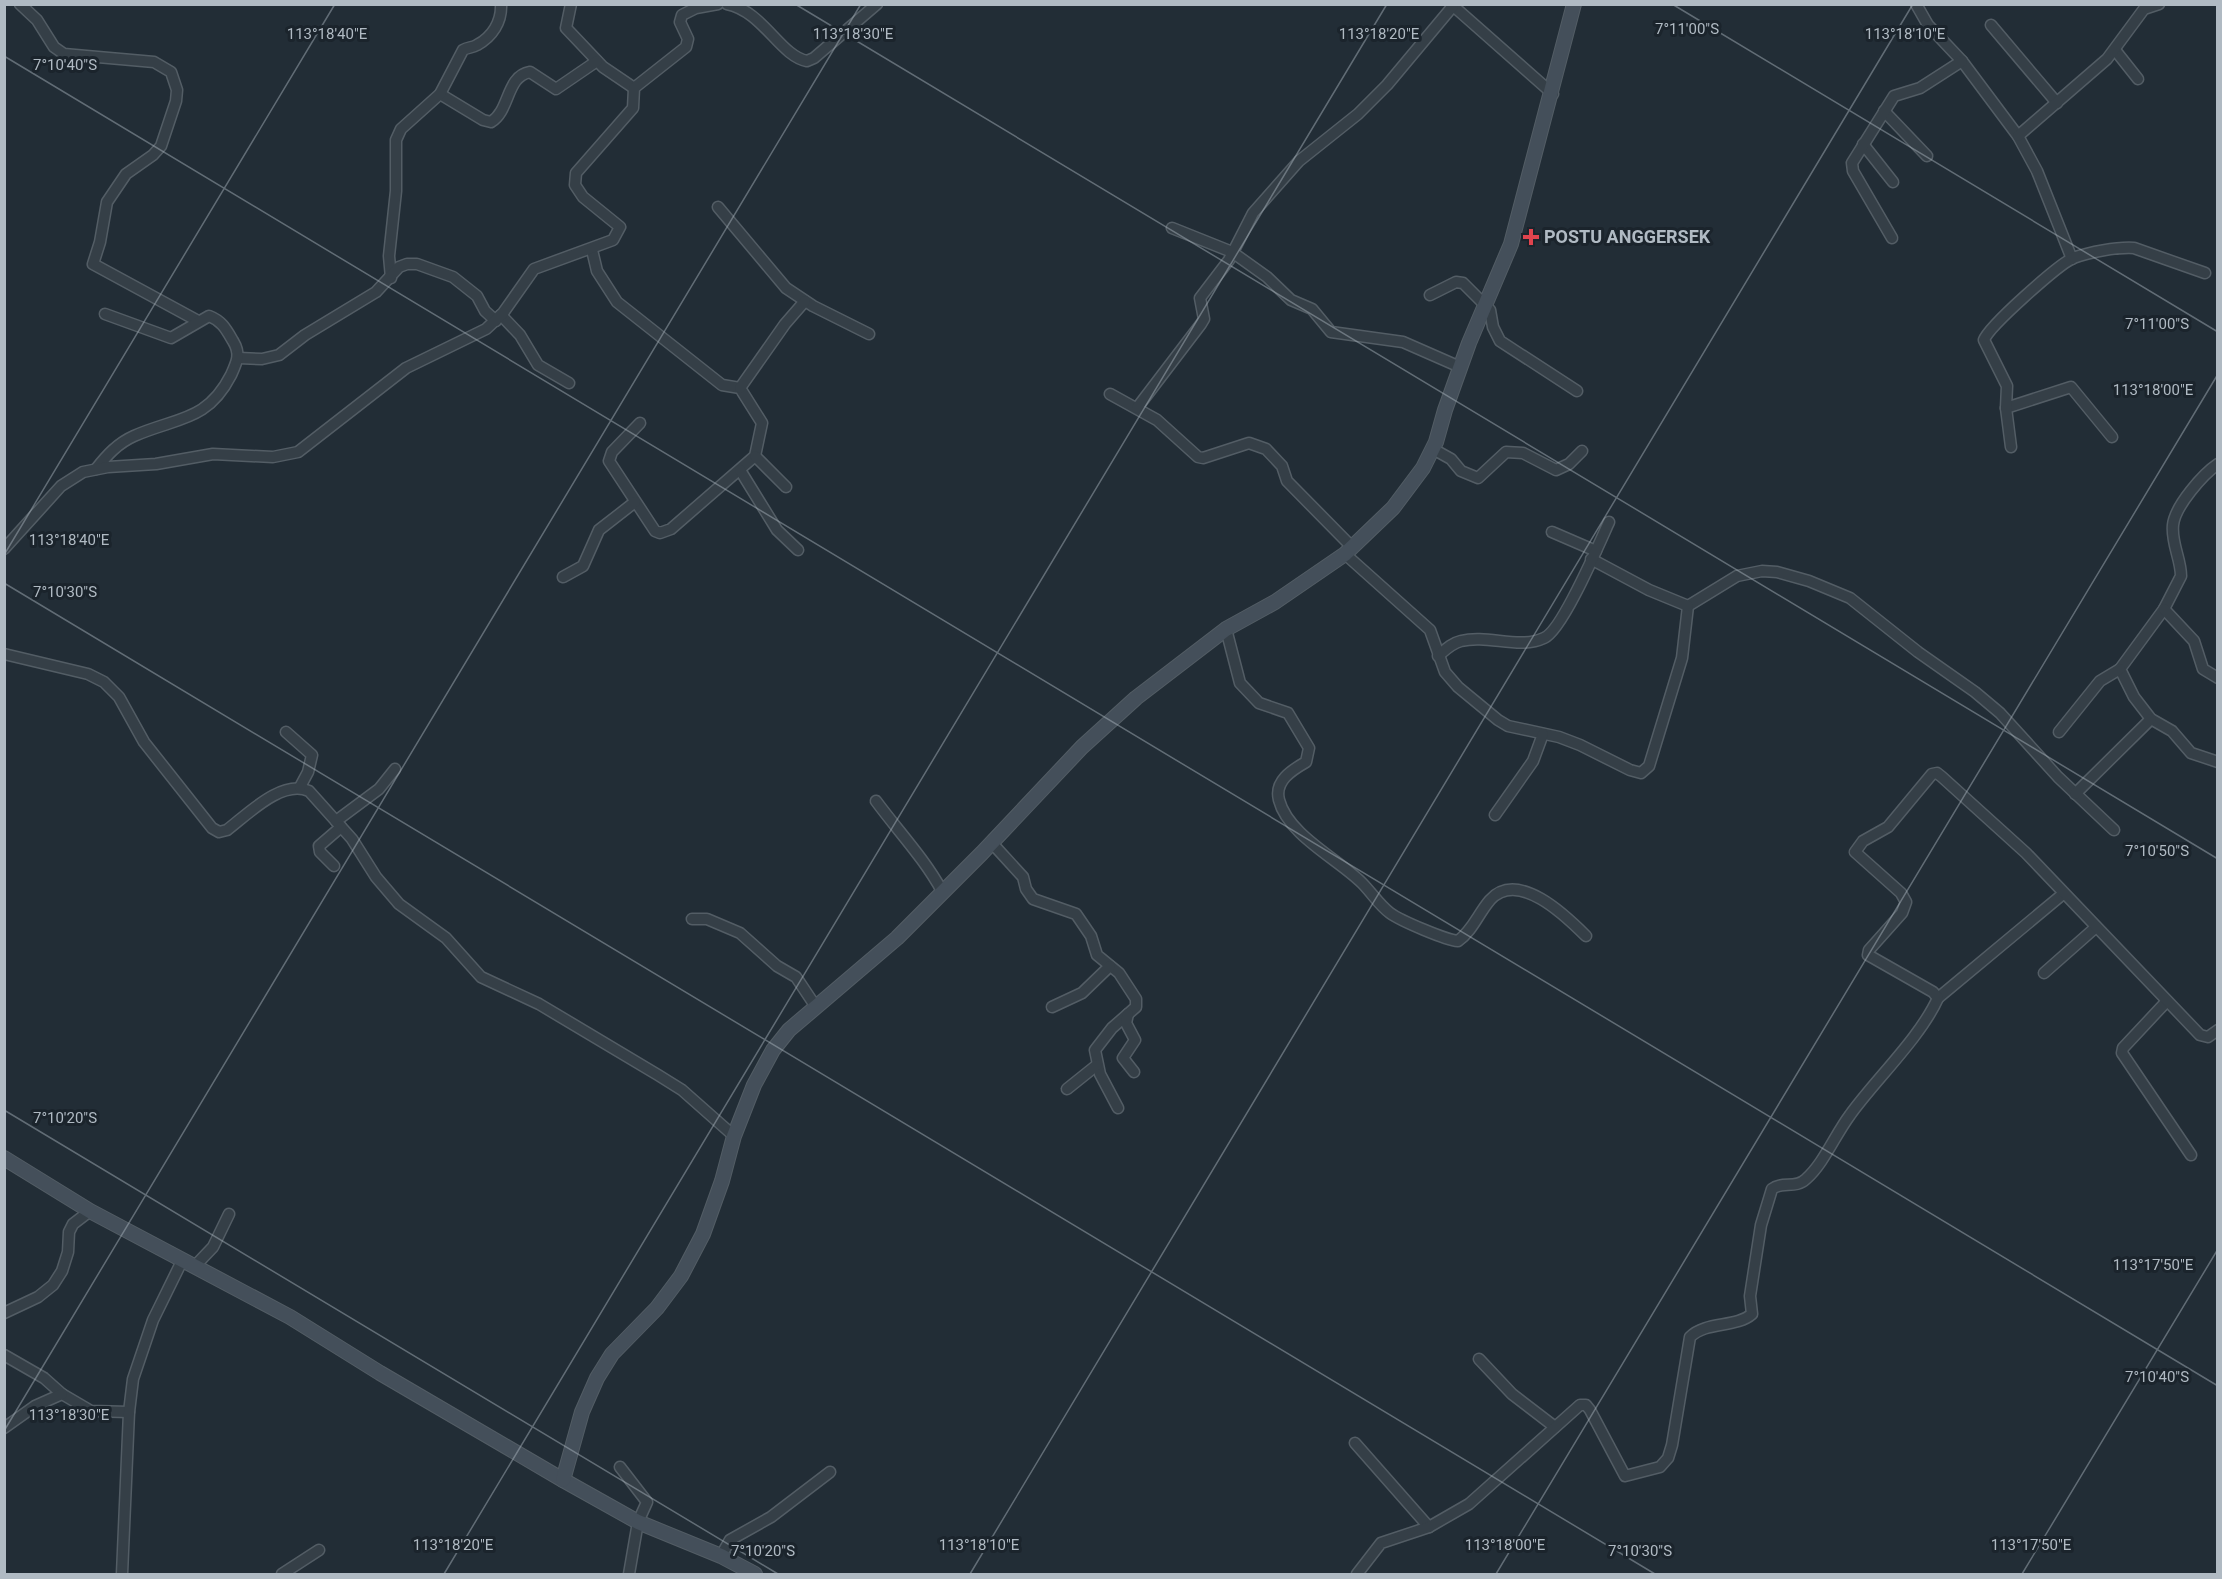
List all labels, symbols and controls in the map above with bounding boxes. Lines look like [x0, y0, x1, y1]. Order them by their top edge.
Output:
text: 7°11'00"S [1655, 20, 1719, 38]
text: 113°18'40"E [287, 25, 368, 43]
text: 113°18'30"E [813, 25, 894, 43]
text: 113°18'20"E [1339, 25, 1420, 43]
text: 113°18'10"E [1865, 25, 1946, 43]
text: 7°10'40"S [33, 56, 97, 74]
place label: POSTU ANGGERSEK [1544, 226, 1711, 247]
marker: POSTU ANGGERSEK [1522, 228, 1540, 246]
text: 7°11'00"S [2125, 315, 2189, 333]
text: 113°18'00"E [2113, 381, 2194, 399]
text: 113°18'40"E [29, 531, 110, 549]
text: 7°10'30"S [33, 583, 97, 601]
text: 7°10'50"S [2125, 842, 2189, 860]
text: 7°10'20"S [33, 1109, 97, 1127]
text: 113°17'50"E [2113, 1256, 2194, 1274]
text: 7°10'40"S [2125, 1368, 2189, 1386]
text: 113°18'30"E [29, 1406, 110, 1424]
text: 113°18'20"E [413, 1536, 494, 1554]
text: 113°18'10"E [939, 1536, 1020, 1554]
text: 113°18'00"E [1465, 1536, 1546, 1554]
text: 113°17'50"E [1991, 1536, 2072, 1554]
text: 7°10'20"S [731, 1542, 795, 1560]
text: 7°10'30"S [1608, 1542, 1672, 1560]

